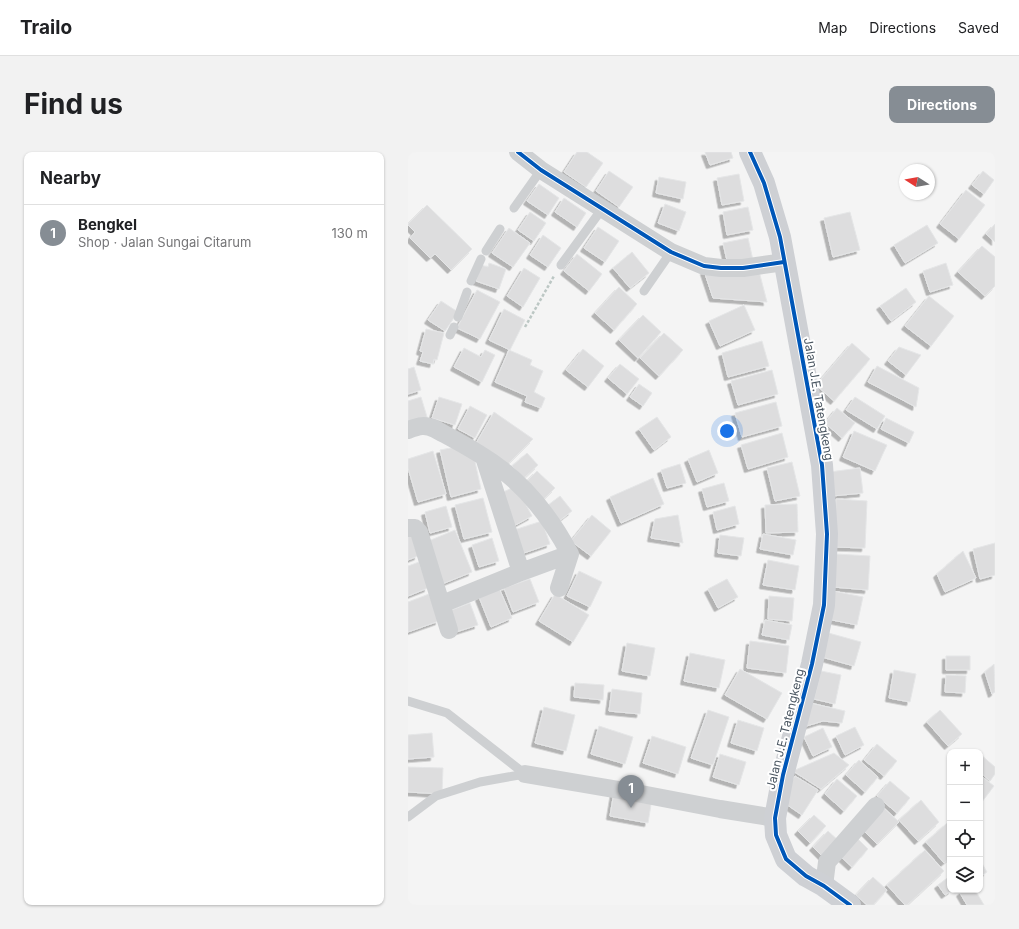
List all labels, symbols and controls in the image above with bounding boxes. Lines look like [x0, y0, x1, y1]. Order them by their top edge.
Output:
text: Trailo [20, 16, 72, 39]
text: Map [818, 19, 847, 36]
text: Directions [869, 19, 936, 36]
text: Saved [958, 19, 999, 36]
button: Directions [889, 86, 995, 123]
text: Find us [24, 87, 123, 121]
north arrow [899, 164, 935, 200]
text: Nearby [40, 168, 101, 188]
text: Bengkel [78, 215, 137, 234]
text: 1 [50, 225, 56, 241]
text: 130 m [331, 225, 368, 241]
text: Shop · Jalan Sungai Citarum [78, 234, 251, 250]
street label: Jalan J.E. Tatengkeng [801, 337, 837, 461]
your location [717, 421, 737, 441]
street label: Jalan J.E. Tatengkeng [763, 667, 807, 791]
map controls [947, 749, 983, 893]
button: + [947, 749, 983, 785]
pin: 1 [618, 775, 644, 808]
button: − [947, 785, 983, 821]
button: locate [947, 821, 983, 857]
button: layers [947, 857, 983, 893]

